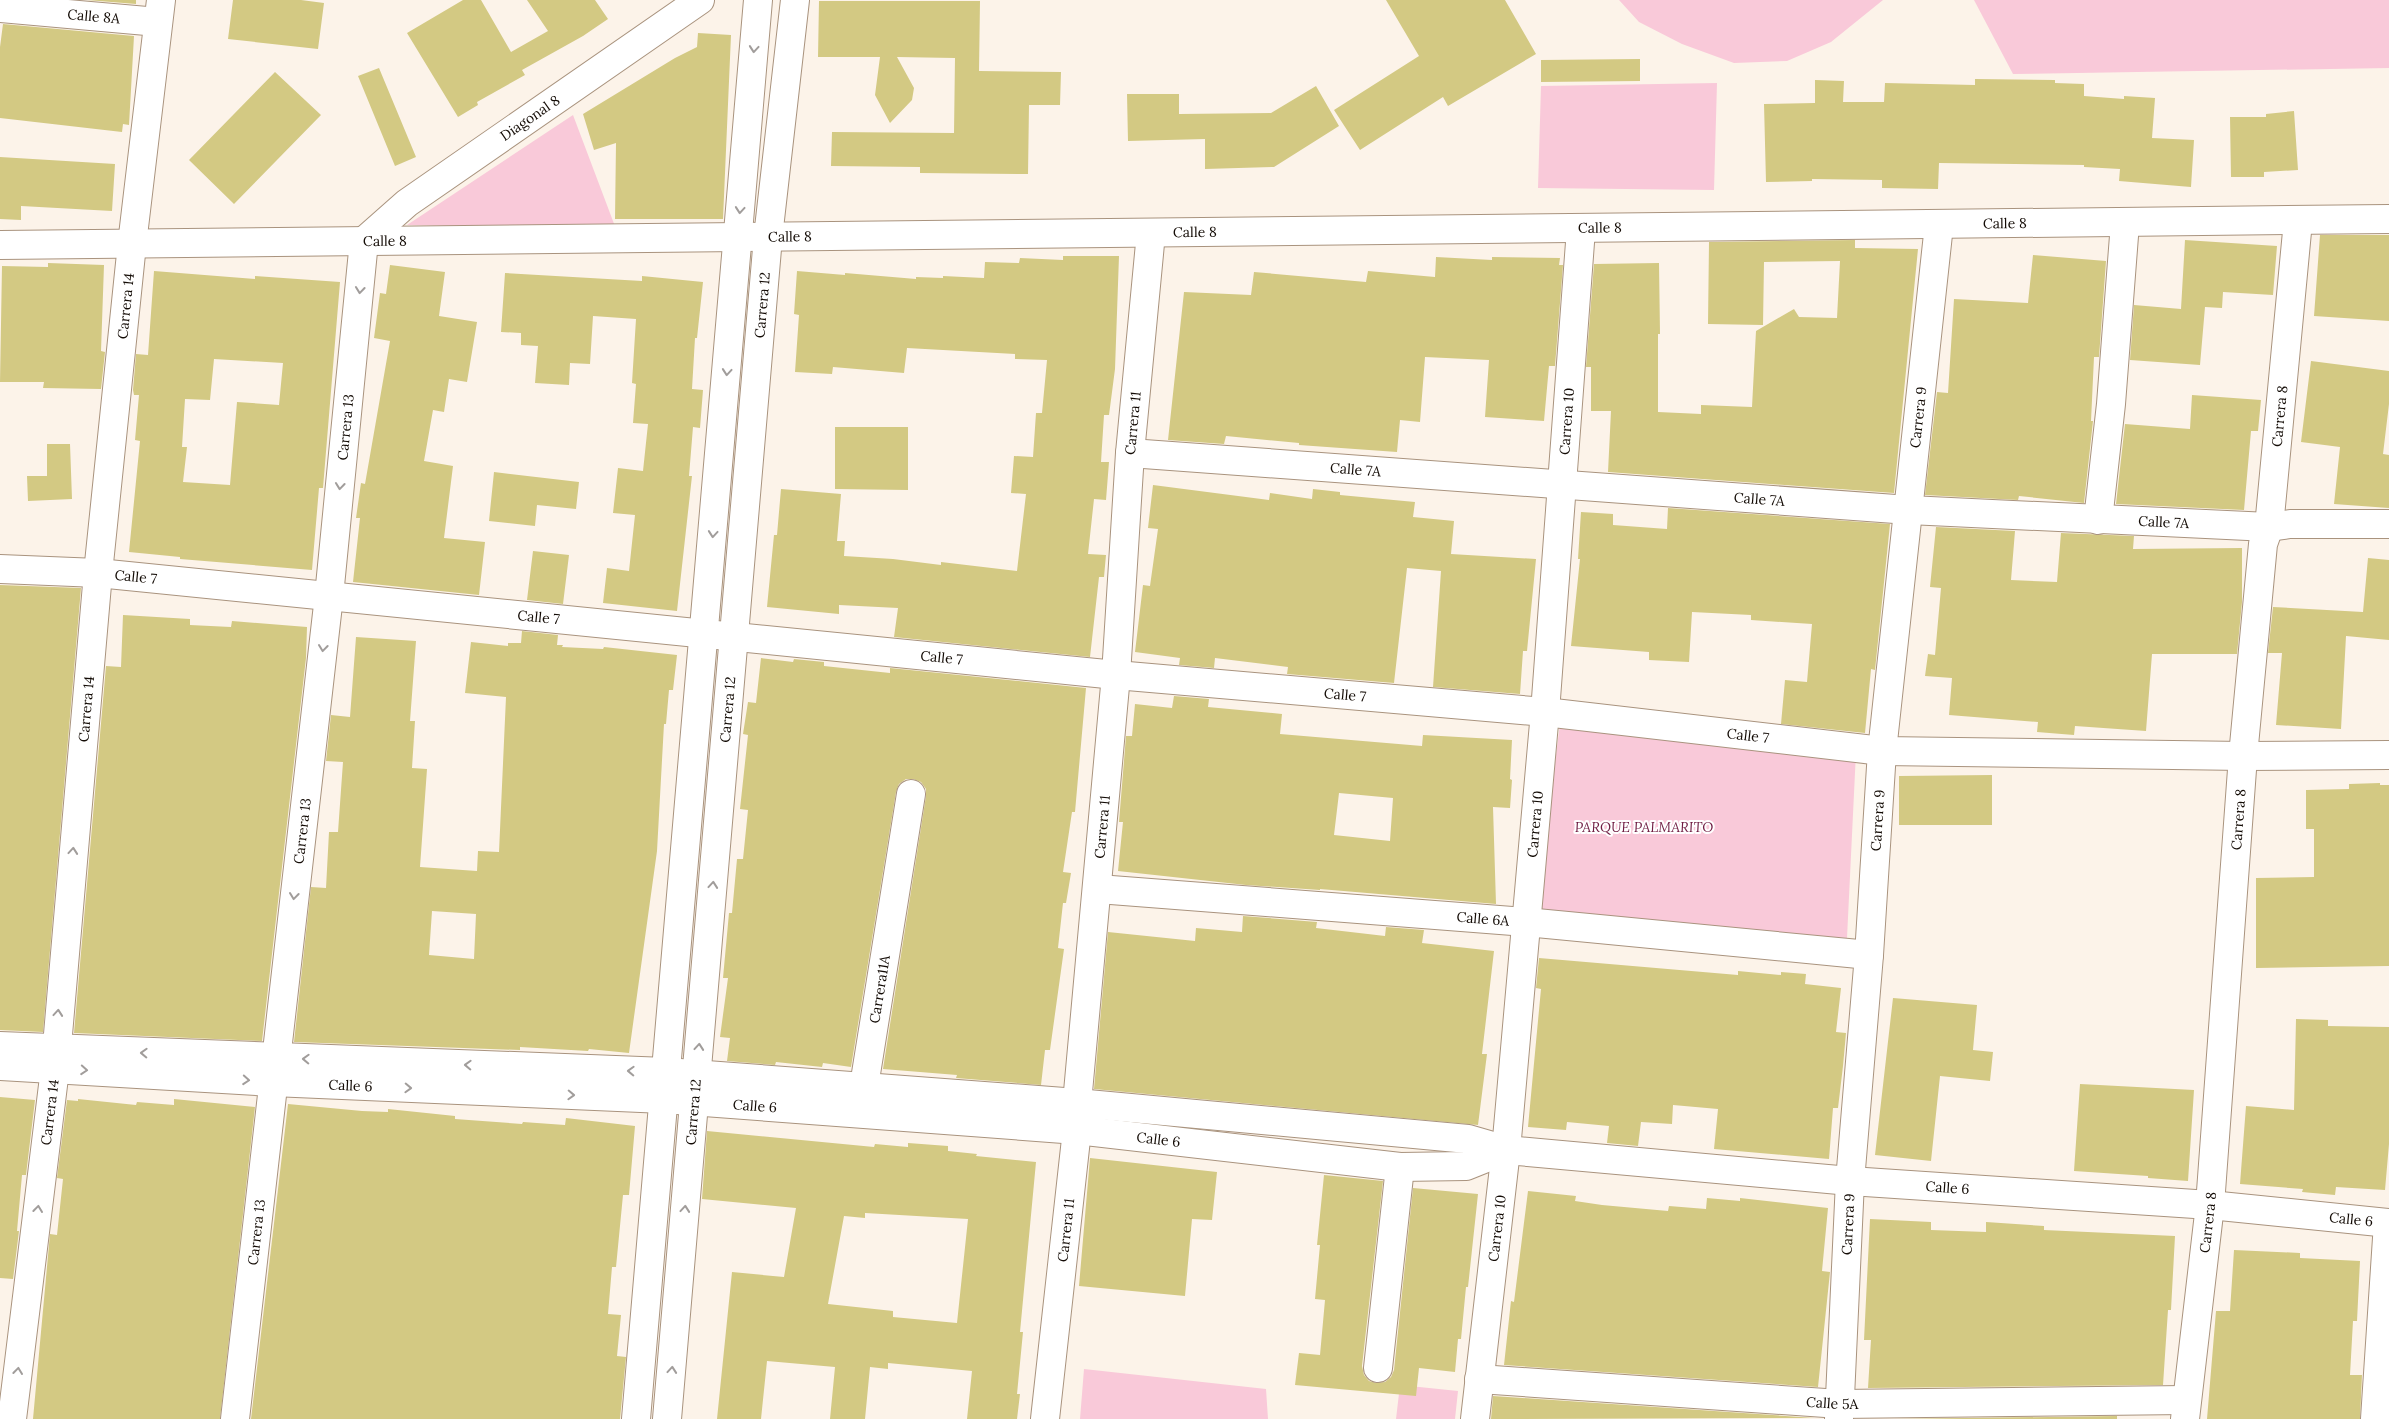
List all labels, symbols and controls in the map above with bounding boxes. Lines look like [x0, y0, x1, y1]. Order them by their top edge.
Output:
street label: Calle 8A [67, 5, 121, 28]
one-way arrow [749, 45, 760, 53]
street label: Diagonal 8 [497, 91, 563, 145]
one-way arrow [735, 207, 746, 215]
street label: Calle 8 [1983, 214, 2027, 232]
street label: Calle 8 [1578, 218, 1622, 237]
street label: Calle 8 [1173, 223, 1217, 241]
street label: Calle 8 [768, 227, 812, 246]
street label: Calle 8 [363, 232, 407, 250]
street label: Carrera 12 [750, 271, 774, 339]
street label: Carrera 14 [113, 272, 138, 340]
one-way arrow [354, 286, 365, 294]
one-way arrow [721, 369, 732, 377]
street label: Carrera 8 [2268, 385, 2291, 448]
street label: Carrera 9 [1906, 386, 1930, 449]
street label: Carrera 10 [1555, 387, 1578, 456]
street label: Carrera 11 [1121, 391, 1145, 456]
street label: Carrera 13 [333, 393, 358, 461]
street label: Calle 7A [1329, 459, 1382, 480]
one-way arrow [335, 483, 346, 491]
street label: Calle 7A [1733, 488, 1786, 510]
street label: Calle 7A [2138, 512, 2190, 532]
one-way arrow [707, 531, 718, 539]
street label: Calle 7 [114, 566, 158, 588]
street label: Calle 7 [517, 606, 561, 628]
one-way arrow [318, 644, 329, 652]
street label: Calle 7 [920, 646, 964, 669]
street label: Carrera 14 [74, 675, 98, 743]
street label: Carrera 12 [716, 676, 739, 743]
street label: Calle 7 [1323, 684, 1367, 706]
street label: Calle 7 [1726, 724, 1770, 747]
street label: Carrera 8 [2227, 788, 2250, 851]
street label: Carrera 9 [1867, 789, 1889, 852]
street label: Carrera 10 [1523, 790, 1547, 858]
street label: Carrera 11 [1090, 794, 1114, 859]
street label: Carrera 13 [289, 797, 315, 865]
park label: PARQUE PALMARITO [1575, 818, 1713, 836]
one-way arrow [67, 847, 78, 855]
one-way arrow [708, 880, 719, 888]
one-way arrow [289, 893, 300, 901]
street label: Calle 6A [1456, 908, 1510, 930]
street label: Carrera11A [865, 954, 894, 1025]
one-way arrow [53, 1009, 64, 1017]
one-way arrow [694, 1042, 705, 1050]
one-way arrow [139, 1047, 147, 1058]
one-way arrow [302, 1053, 310, 1064]
one-way arrow [464, 1059, 472, 1070]
one-way arrow [80, 1065, 88, 1076]
one-way arrow [627, 1066, 634, 1076]
one-way arrow [242, 1075, 250, 1086]
street label: Calle 6 [328, 1075, 373, 1095]
street label: Carrera 14 [37, 1078, 63, 1146]
street label: Carrera 12 [681, 1078, 705, 1146]
one-way arrow [404, 1082, 412, 1093]
one-way arrow [567, 1089, 575, 1100]
street label: Calle 6 [732, 1095, 778, 1116]
street label: Calle 6 [1136, 1128, 1181, 1151]
street label: Calle 6 [1925, 1177, 1970, 1198]
street label: Carrera 8 [2195, 1191, 2220, 1254]
street label: Carrera 9 [1838, 1193, 1858, 1255]
street label: Carrera 10 [1484, 1194, 1510, 1263]
street label: Carrera 11 [1053, 1197, 1078, 1263]
street label: Carrera 13 [244, 1198, 269, 1266]
one-way arrow [680, 1204, 691, 1212]
one-way arrow [32, 1205, 43, 1213]
street label: Calle 6 [2328, 1208, 2374, 1230]
one-way arrow [12, 1366, 23, 1374]
one-way arrow [666, 1366, 677, 1374]
street label: Calle 5A [1805, 1393, 1859, 1413]

